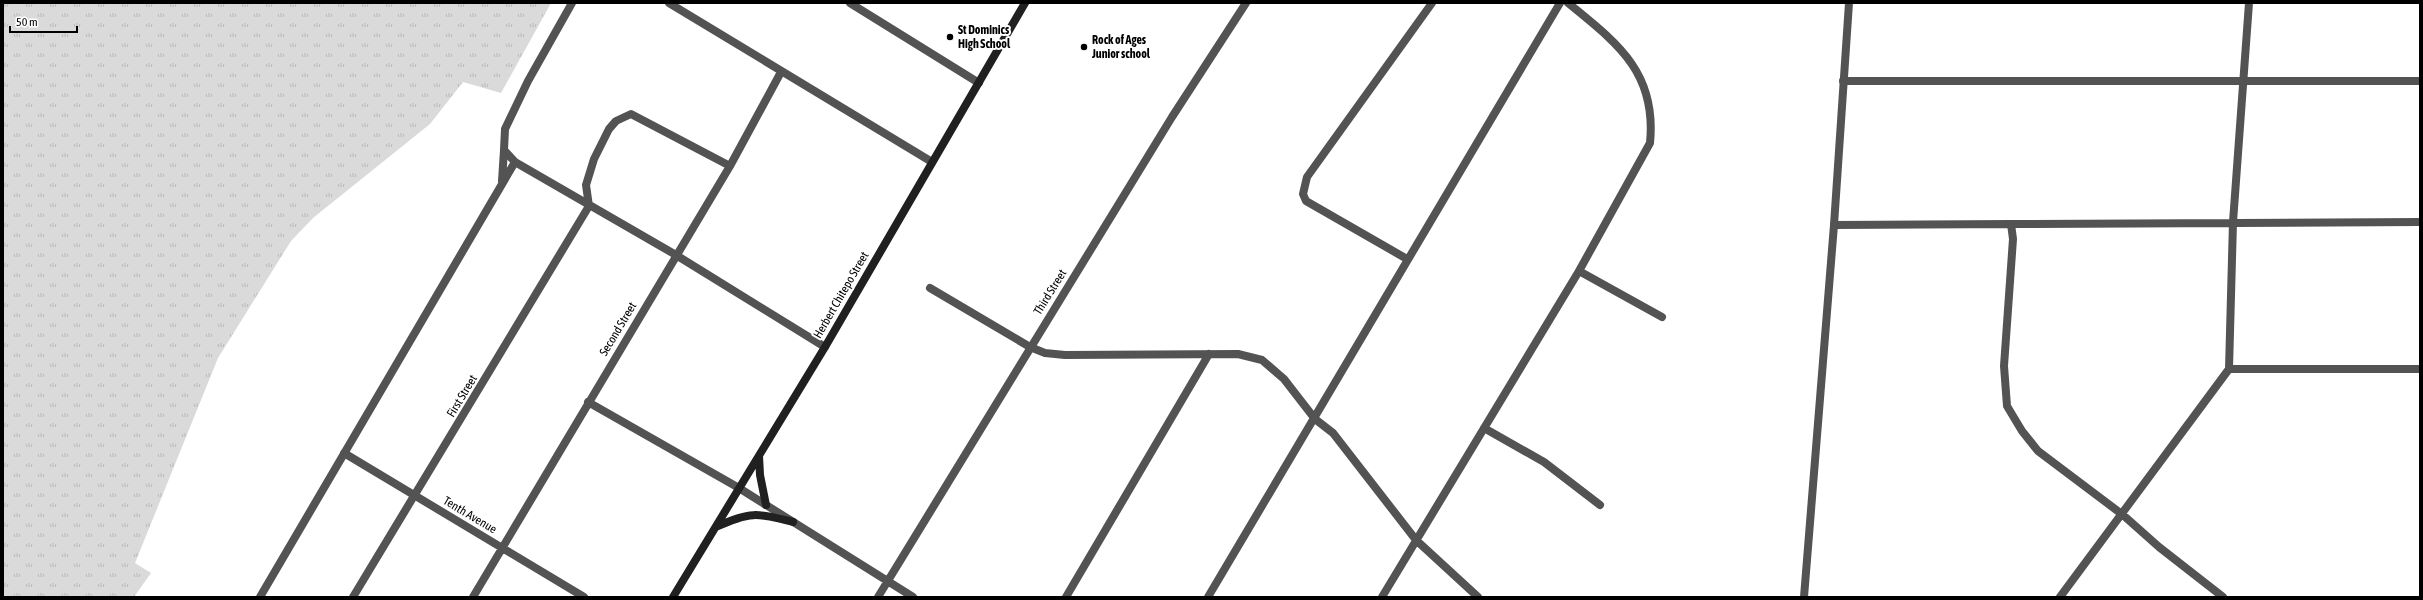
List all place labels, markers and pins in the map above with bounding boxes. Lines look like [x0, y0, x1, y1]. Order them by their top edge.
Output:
place label: St Dominics High School [958, 23, 1011, 51]
marker: St Dominics High School [945, 32, 955, 42]
place label: Rock of Ages Junior school [1091, 33, 1151, 61]
marker: Rock of Ages Junior school [1079, 42, 1089, 52]

